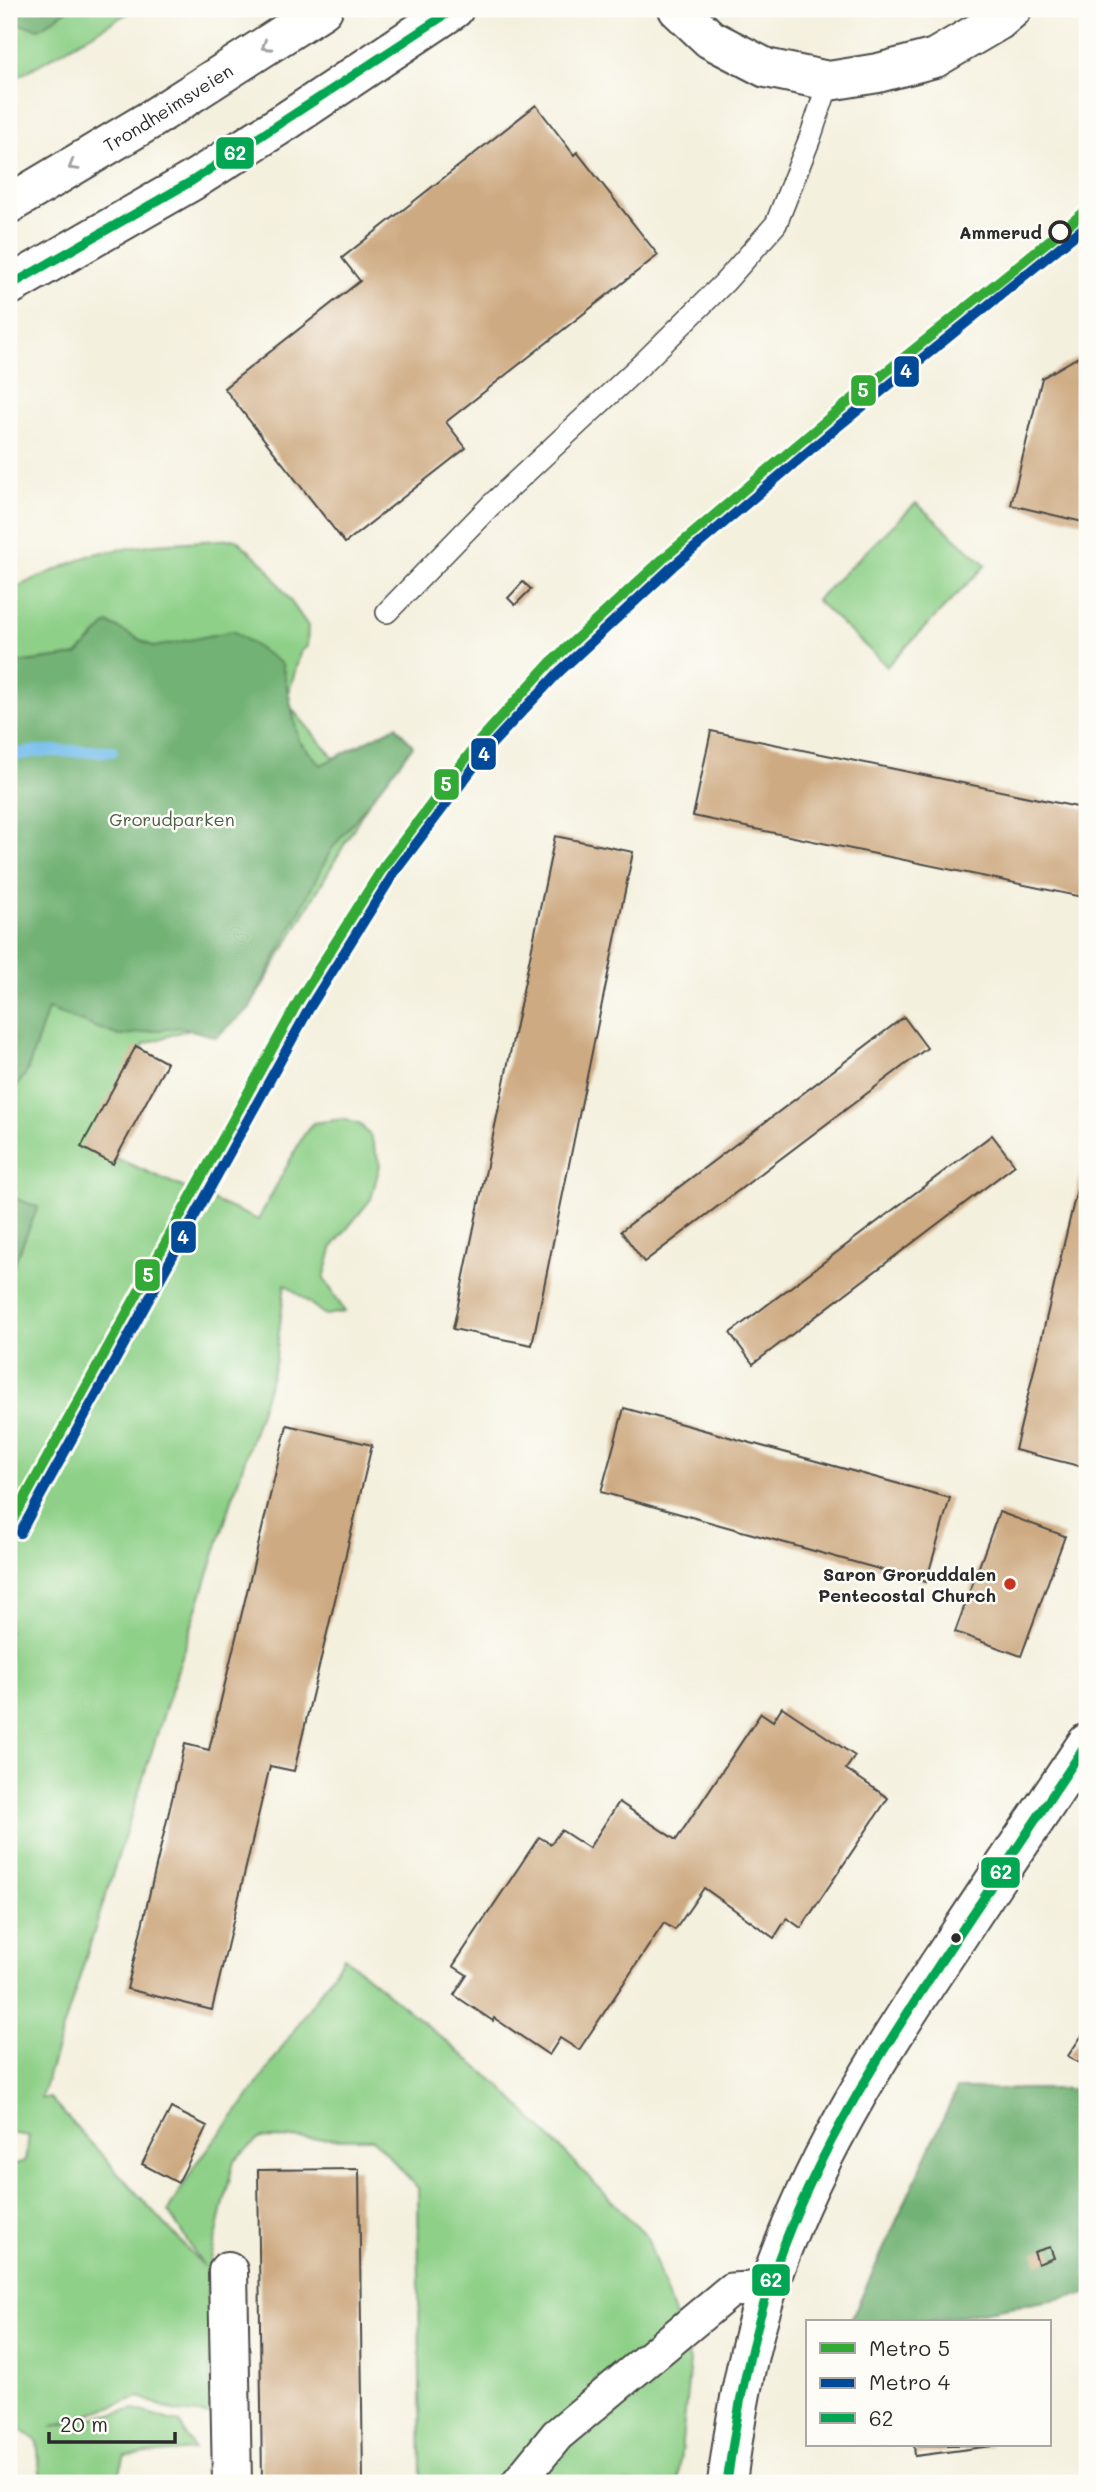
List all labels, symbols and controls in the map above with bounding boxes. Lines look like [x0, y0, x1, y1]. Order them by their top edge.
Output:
one-way arrow [261, 38, 274, 50]
street label: Trondheimsveien [99, 58, 237, 157]
line badge: 62 [215, 136, 255, 170]
text: 62 [224, 140, 246, 165]
one-way arrow [67, 158, 80, 171]
place label: Ammerud [959, 220, 1042, 244]
marker: Ammerud [1049, 221, 1071, 243]
line badge: 4 [893, 355, 920, 388]
text: 4 [900, 358, 912, 383]
line badge: 5 [850, 374, 877, 407]
text: 5 [857, 377, 869, 402]
line badge: 4 [470, 737, 497, 771]
text: 4 [478, 741, 490, 766]
line badge: 5 [433, 768, 460, 801]
text: 5 [440, 771, 452, 796]
park label: Grorudparken [109, 807, 235, 831]
line badge: 4 [170, 1220, 197, 1254]
text: 4 [177, 1224, 189, 1249]
line badge: 5 [134, 1258, 161, 1292]
text: 5 [142, 1262, 154, 1287]
place label: Saron Groruddalen Pentecostal Church [818, 1562, 996, 1607]
marker: Saron Groruddalen Pentecostal Church [1002, 1576, 1018, 1592]
line badge: 62 [980, 1856, 1021, 1889]
text: 62 [990, 1859, 1012, 1884]
unlabelled marker [949, 1931, 963, 1945]
line badge: 62 [751, 2263, 791, 2297]
text: 62 [760, 2267, 782, 2292]
legend [806, 2320, 1050, 2446]
text: Metro 5 [869, 2334, 950, 2361]
text: Metro 4 [869, 2368, 951, 2395]
scale bar [49, 2401, 175, 2445]
text: 62 [869, 2404, 893, 2431]
text: 20 m [60, 2410, 108, 2437]

